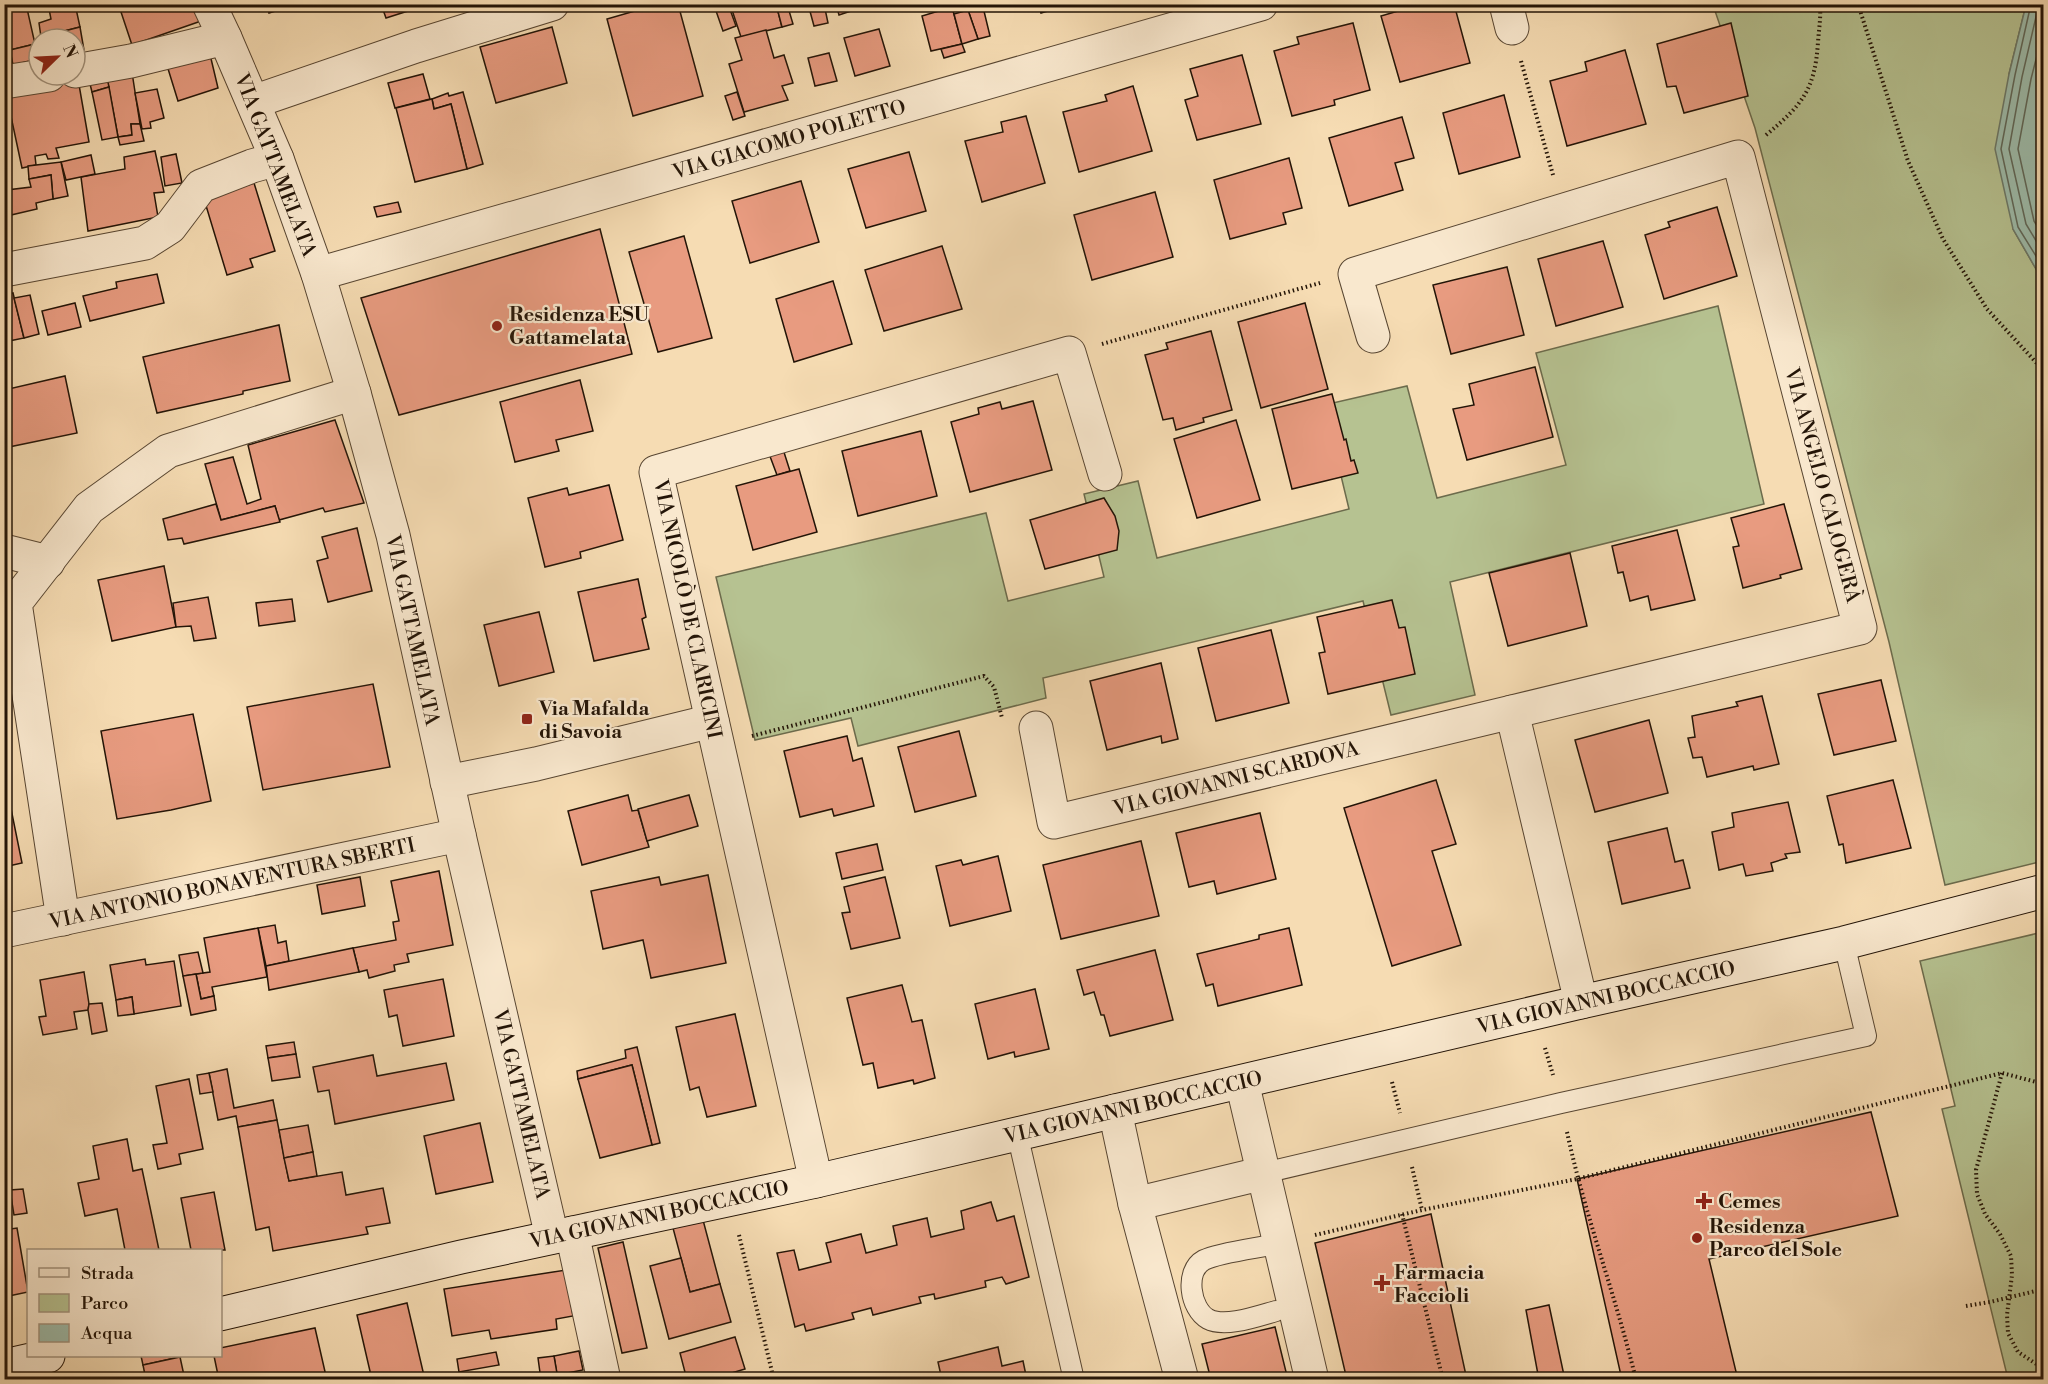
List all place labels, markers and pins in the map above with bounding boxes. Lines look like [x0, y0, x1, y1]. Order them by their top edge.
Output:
place label: Residenza ESU Gattamelata [509, 303, 650, 351]
marker: Residenza ESU Gattamelata [490, 319, 504, 333]
place label: Via Mafalda di Savoia [538, 697, 650, 745]
marker: Via Mafalda di Savoia [520, 712, 534, 726]
place label: Cemes [1718, 1190, 1780, 1215]
marker: Cemes [1695, 1192, 1713, 1210]
place label: Residenza Parco del Sole [1709, 1215, 1842, 1263]
marker: Residenza Parco del Sole [1690, 1231, 1704, 1245]
place label: Farmacia Faccioli [1394, 1261, 1484, 1309]
marker: Farmacia Faccioli [1375, 1276, 1389, 1290]

